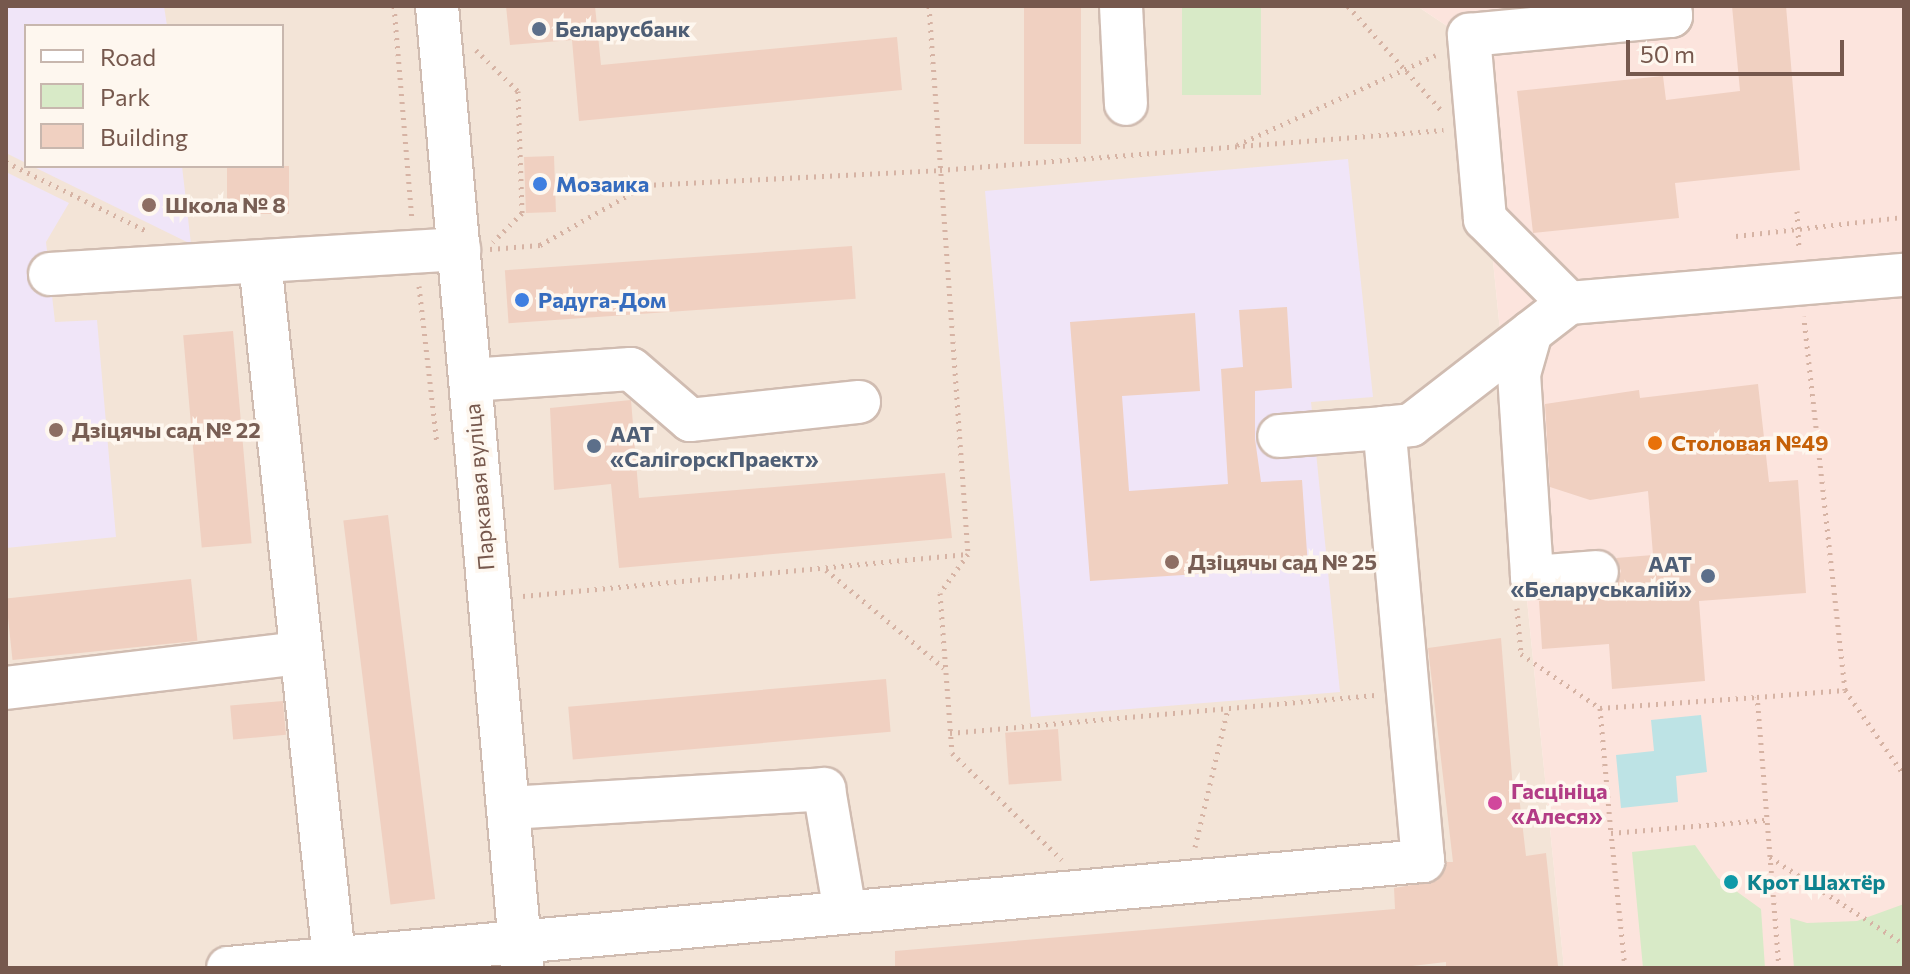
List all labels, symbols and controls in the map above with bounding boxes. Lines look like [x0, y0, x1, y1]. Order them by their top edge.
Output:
place label: Беларусбанк [555, 16, 690, 42]
marker: Беларусбанк [530, 20, 548, 38]
legend [24, 24, 284, 168]
scale bar [1630, 24, 1848, 74]
text: 50 m [1640, 39, 1695, 68]
text: Road [100, 42, 156, 71]
text: Park [100, 82, 150, 111]
text: Building [100, 122, 188, 151]
place label: Мозаика [556, 171, 649, 197]
marker: Мозаика [531, 175, 549, 193]
place label: Школа № 8 [165, 192, 286, 218]
marker: Школа № 8 [140, 196, 158, 214]
place label: Радуга-Дом [538, 287, 666, 313]
marker: Радуга-Дом [513, 291, 531, 309]
street label: Паркавая вуліца [459, 402, 499, 572]
place label: Дзіцячы сад № 22 [72, 417, 261, 443]
place label: ААТ «СалігорскПраект» [610, 420, 819, 472]
marker: Дзіцячы сад № 22 [47, 421, 65, 439]
place label: Столовая №49 [1671, 430, 1828, 456]
marker: Столовая №49 [1646, 434, 1664, 452]
marker: ААТ «СалігорскПраект» [585, 437, 603, 455]
place label: Дзіцячы сад № 25 [1188, 549, 1377, 575]
place label: ААТ «Беларуськалій» [1510, 550, 1692, 602]
marker: Дзіцячы сад № 25 [1163, 553, 1181, 571]
marker: ААТ «Беларуськалій» [1699, 567, 1717, 585]
place label: Гасцініца «Алеся» [1511, 777, 1607, 828]
marker: Гасцініца «Алеся» [1486, 794, 1504, 812]
place label: Крот Шахтёр [1747, 869, 1885, 895]
marker: Крот Шахтёр [1722, 873, 1740, 891]

